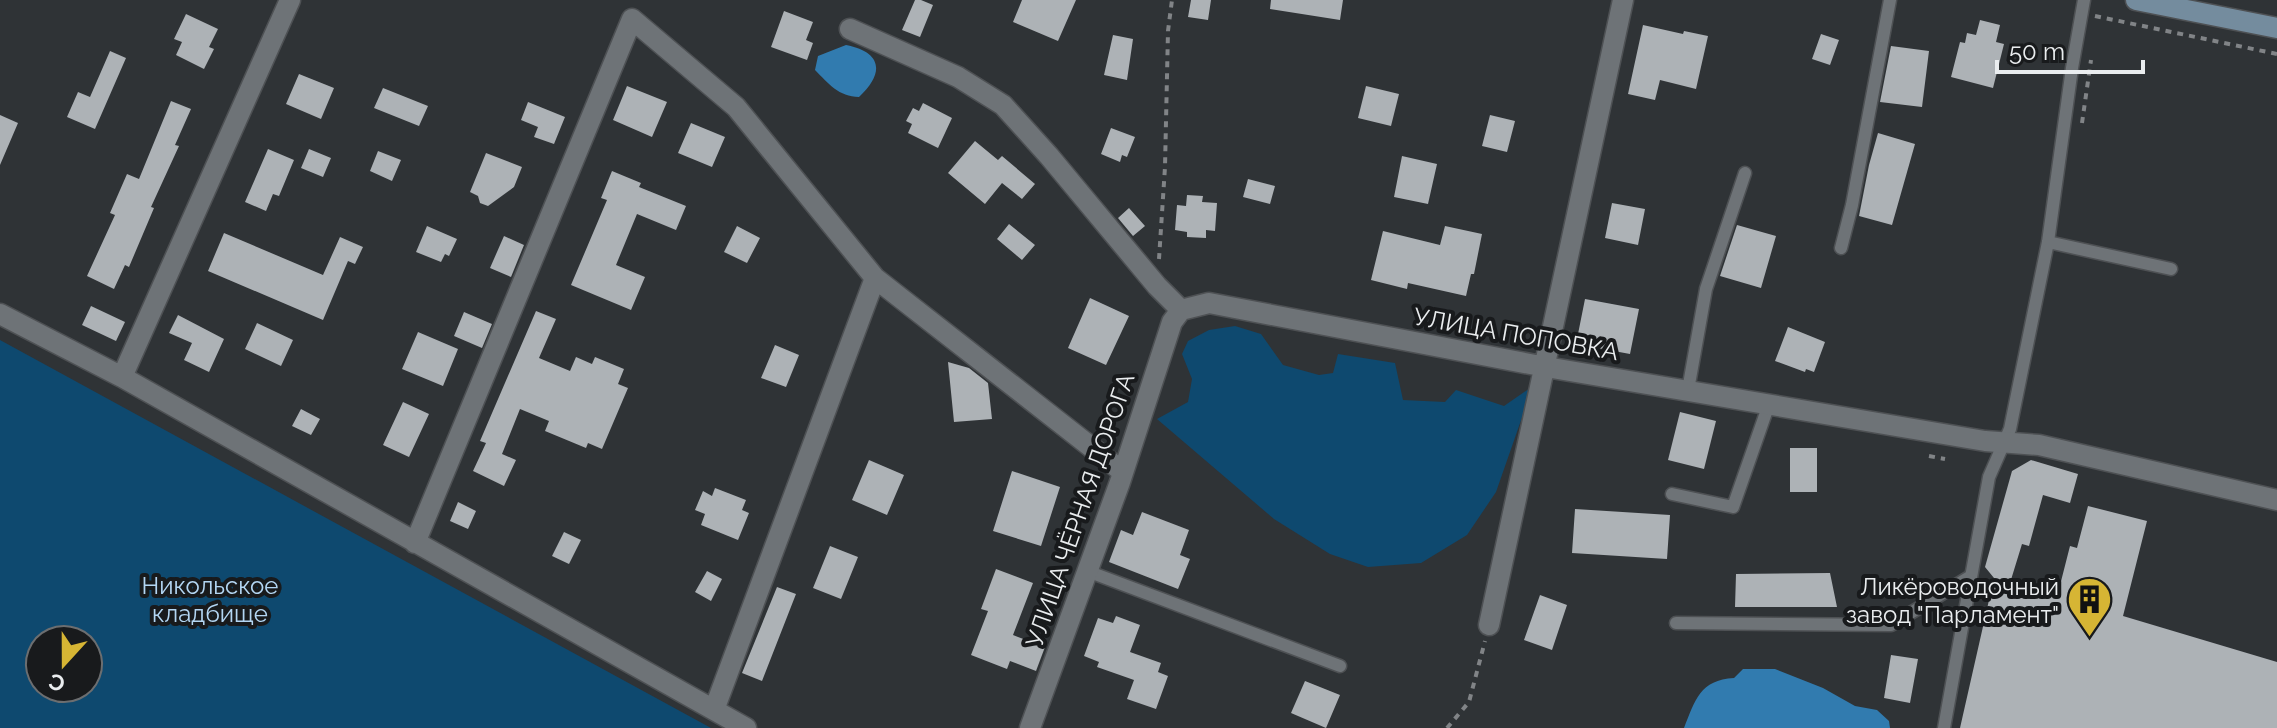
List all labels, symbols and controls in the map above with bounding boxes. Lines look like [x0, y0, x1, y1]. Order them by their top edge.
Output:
scale bar [1997, 24, 2143, 74]
text: 50 m [2009, 37, 2065, 66]
street label: УЛИЦА ПОПОВКА [1411, 302, 1621, 366]
street label: УЛИЦА ЧЁРНАЯ ДОРОГА [1019, 369, 1141, 651]
park label: Никольское кладбище [142, 571, 278, 628]
place label: Ликёроводочный завод "Парламент" [1846, 572, 2059, 629]
building icon: Ликёроводочный завод "Парламент" [2066, 576, 2114, 639]
north arrow [24, 624, 104, 704]
text: С [45, 668, 69, 698]

